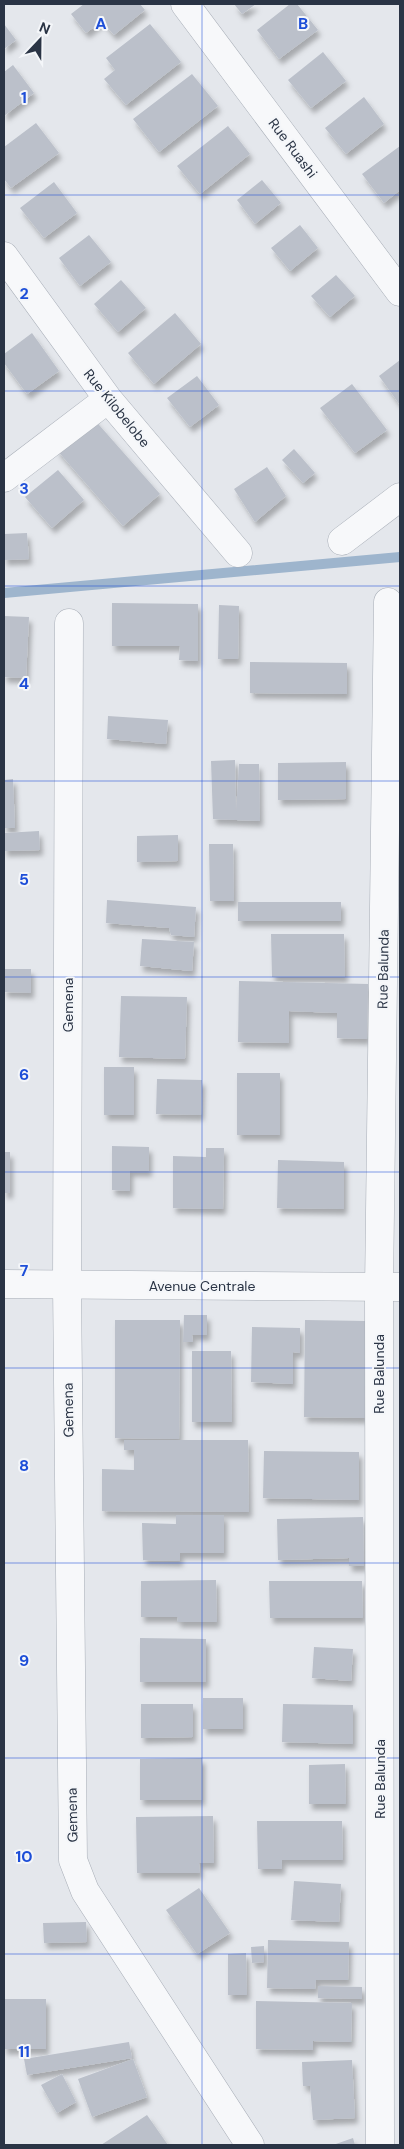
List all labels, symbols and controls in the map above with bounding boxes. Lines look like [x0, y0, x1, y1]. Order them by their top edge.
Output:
text: A [95, 13, 107, 34]
text: B [298, 13, 308, 34]
north arrow [15, 15, 65, 65]
text: N [37, 18, 53, 38]
text: 1 [21, 87, 27, 108]
street label: Rue Ruashi [265, 114, 321, 182]
text: 2 [19, 283, 29, 304]
street label: Rue Kilobelobe [80, 365, 154, 451]
text: 3 [19, 478, 29, 499]
text: 4 [19, 673, 29, 694]
text: 5 [19, 869, 29, 890]
street label: Rue Balunda [373, 929, 393, 1009]
street label: Gemena [59, 978, 77, 1032]
text: 6 [19, 1064, 29, 1085]
text: 7 [20, 1260, 29, 1281]
street label: Avenue Centrale [149, 1277, 255, 1295]
street label: Rue Balunda [370, 1334, 388, 1414]
street label: Gemena [59, 1383, 77, 1437]
text: 8 [19, 1455, 29, 1476]
text: 9 [19, 1650, 29, 1671]
street label: Rue Balunda [371, 1739, 389, 1819]
street label: Gemena [63, 1788, 81, 1842]
text: 10 [15, 1846, 33, 1867]
text: 11 [18, 2041, 30, 2062]

